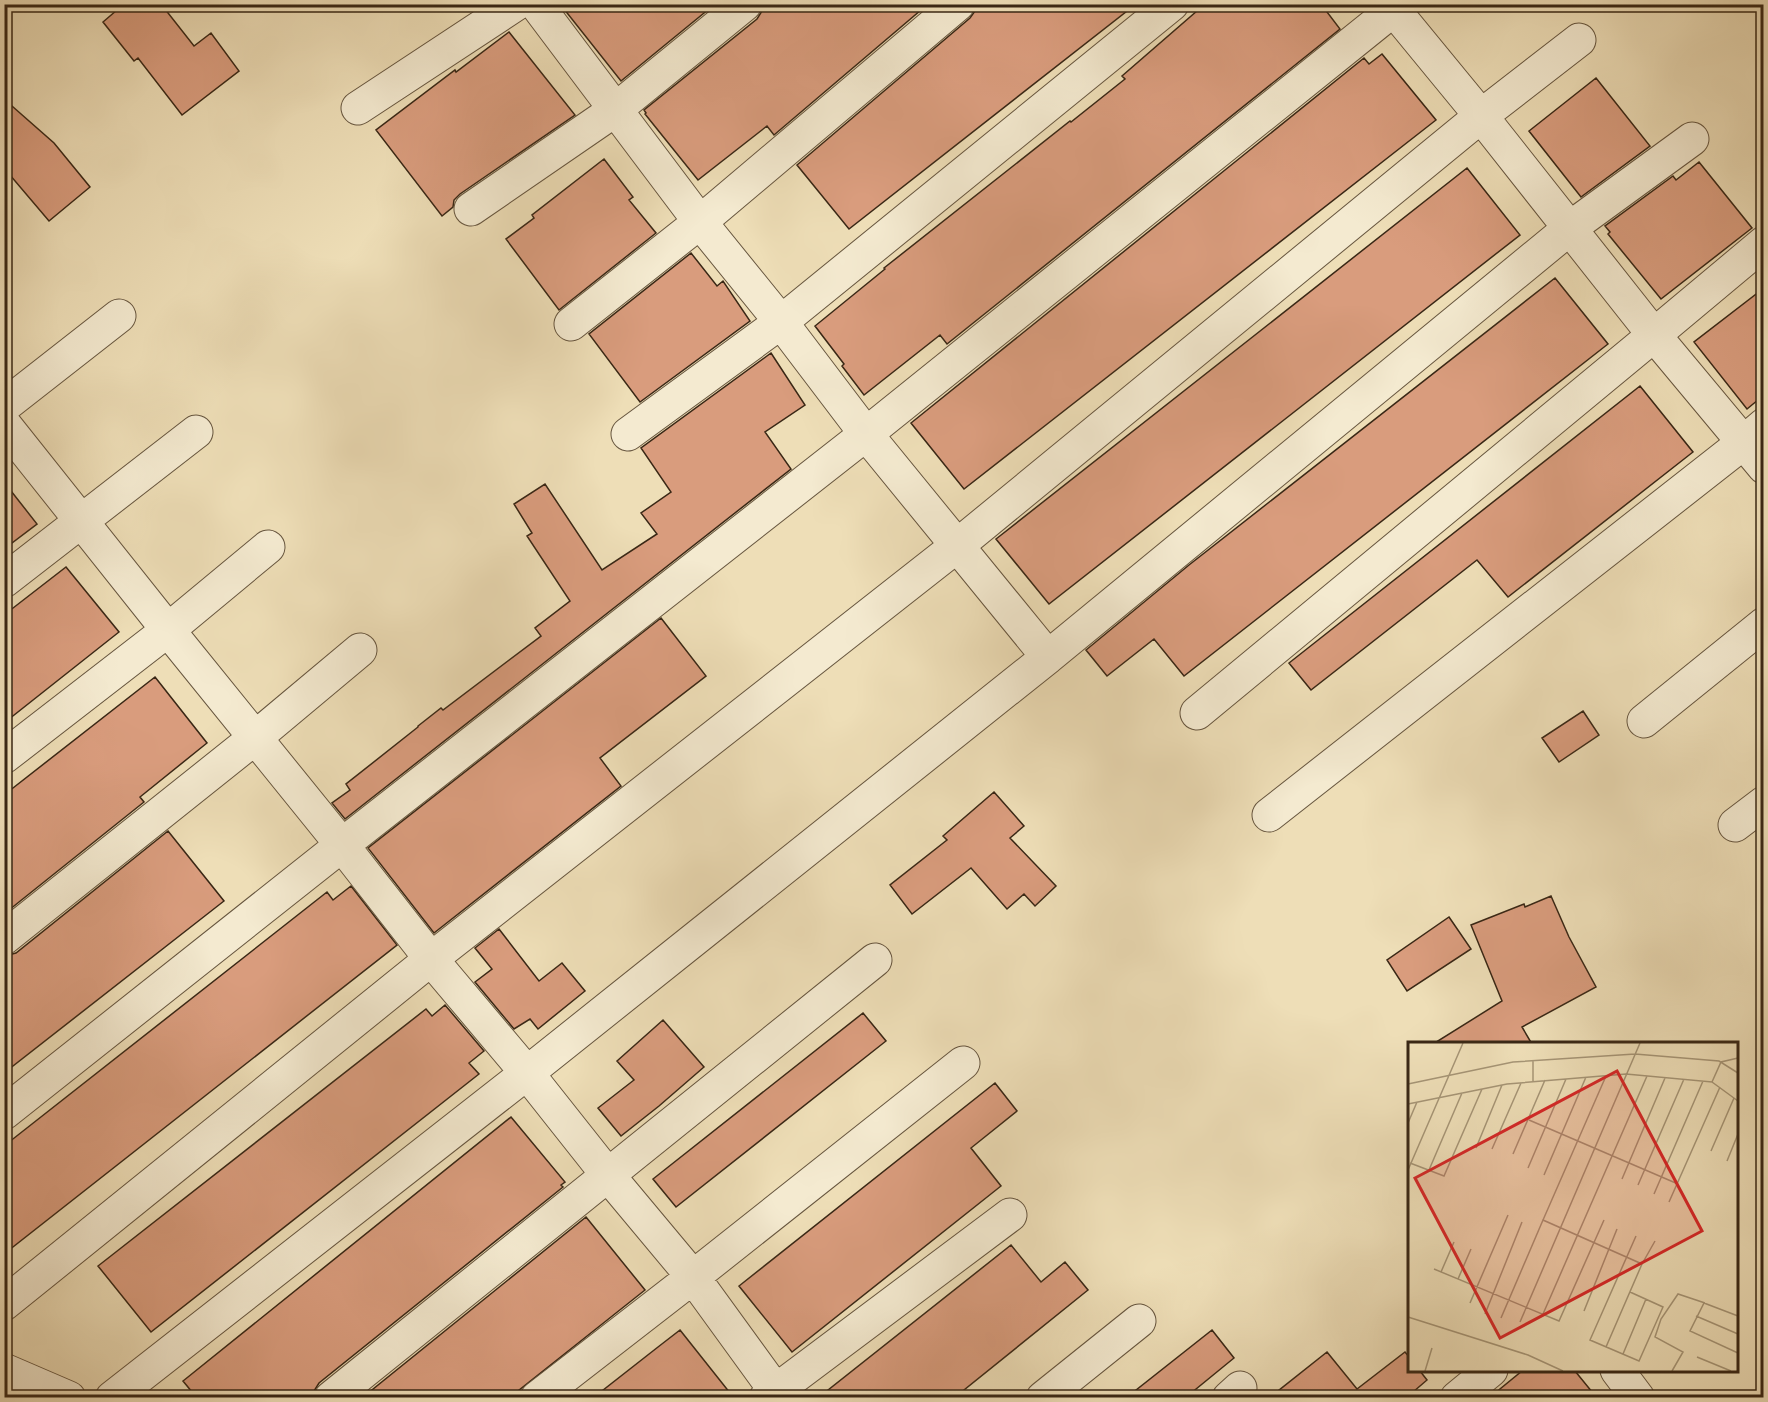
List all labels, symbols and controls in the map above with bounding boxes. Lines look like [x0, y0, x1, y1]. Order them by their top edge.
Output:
inset map [1408, 1042, 1738, 1372]

